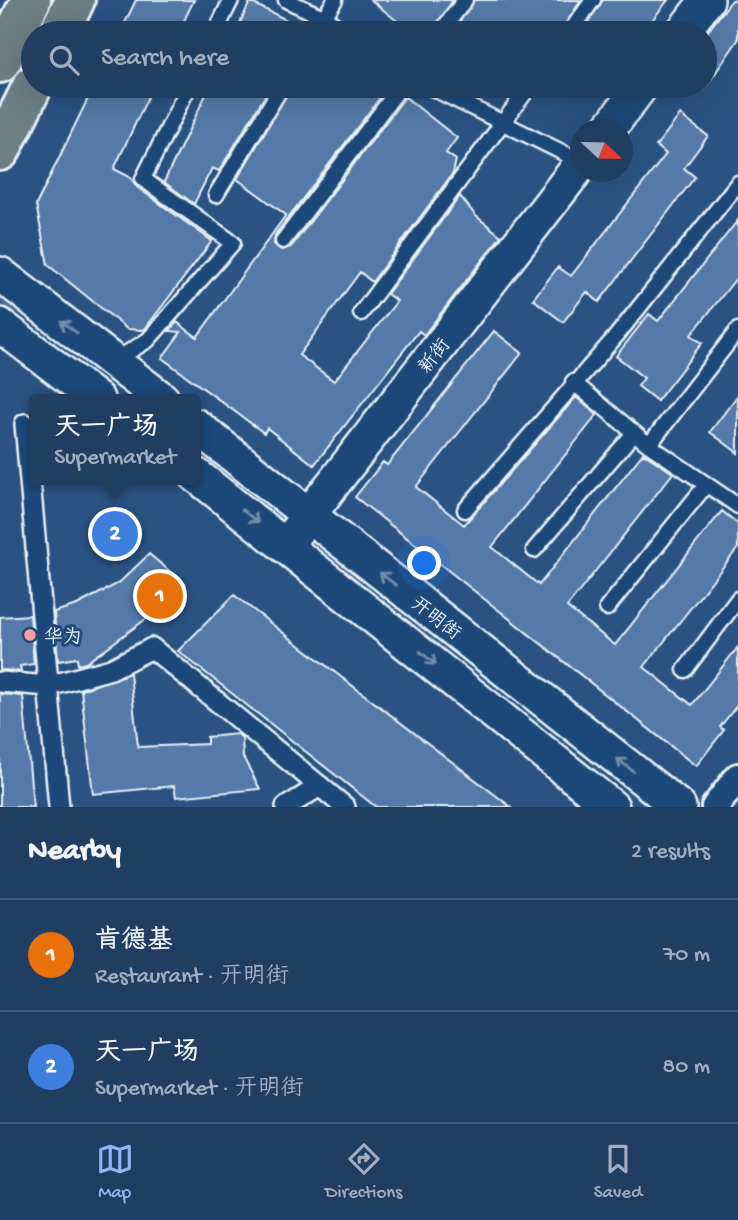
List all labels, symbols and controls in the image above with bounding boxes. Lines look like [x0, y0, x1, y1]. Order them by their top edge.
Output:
search box [21, 21, 717, 98]
icon: search [45, 41, 83, 79]
text: Search here [101, 44, 229, 75]
north arrow [570, 119, 633, 182]
one-way arrow [60, 320, 79, 335]
street label: 新街 [414, 334, 457, 379]
popup [29, 394, 201, 485]
text: 天一广场 [54, 414, 158, 445]
text: Supermarket [54, 445, 176, 472]
pin: 2 [92, 508, 138, 560]
one-way arrow [240, 509, 258, 524]
your location [407, 546, 441, 580]
pin: 1 [137, 570, 183, 622]
one-way arrow [380, 571, 398, 586]
street label: 开明街 [405, 593, 464, 646]
place label: 华为 [44, 626, 82, 650]
marker: 华为 [22, 627, 38, 643]
one-way arrow [418, 651, 436, 666]
one-way arrow [616, 757, 635, 772]
text: Nearby [28, 835, 121, 870]
text: 2 results [631, 839, 710, 866]
text: 肯德基 [95, 927, 173, 958]
text: 1 [46, 942, 56, 969]
text: 70 m [663, 942, 710, 969]
text: Restaurant · 开明街 [95, 964, 289, 991]
text: 天一广场 [95, 1039, 199, 1070]
text: 2 [45, 1054, 57, 1081]
text: 80 m [663, 1054, 710, 1081]
text: Supermarket · 开明街 [95, 1076, 304, 1103]
tab: Map [96, 1140, 134, 1205]
tab: Directions [325, 1140, 402, 1205]
tab: Saved [594, 1140, 642, 1205]

